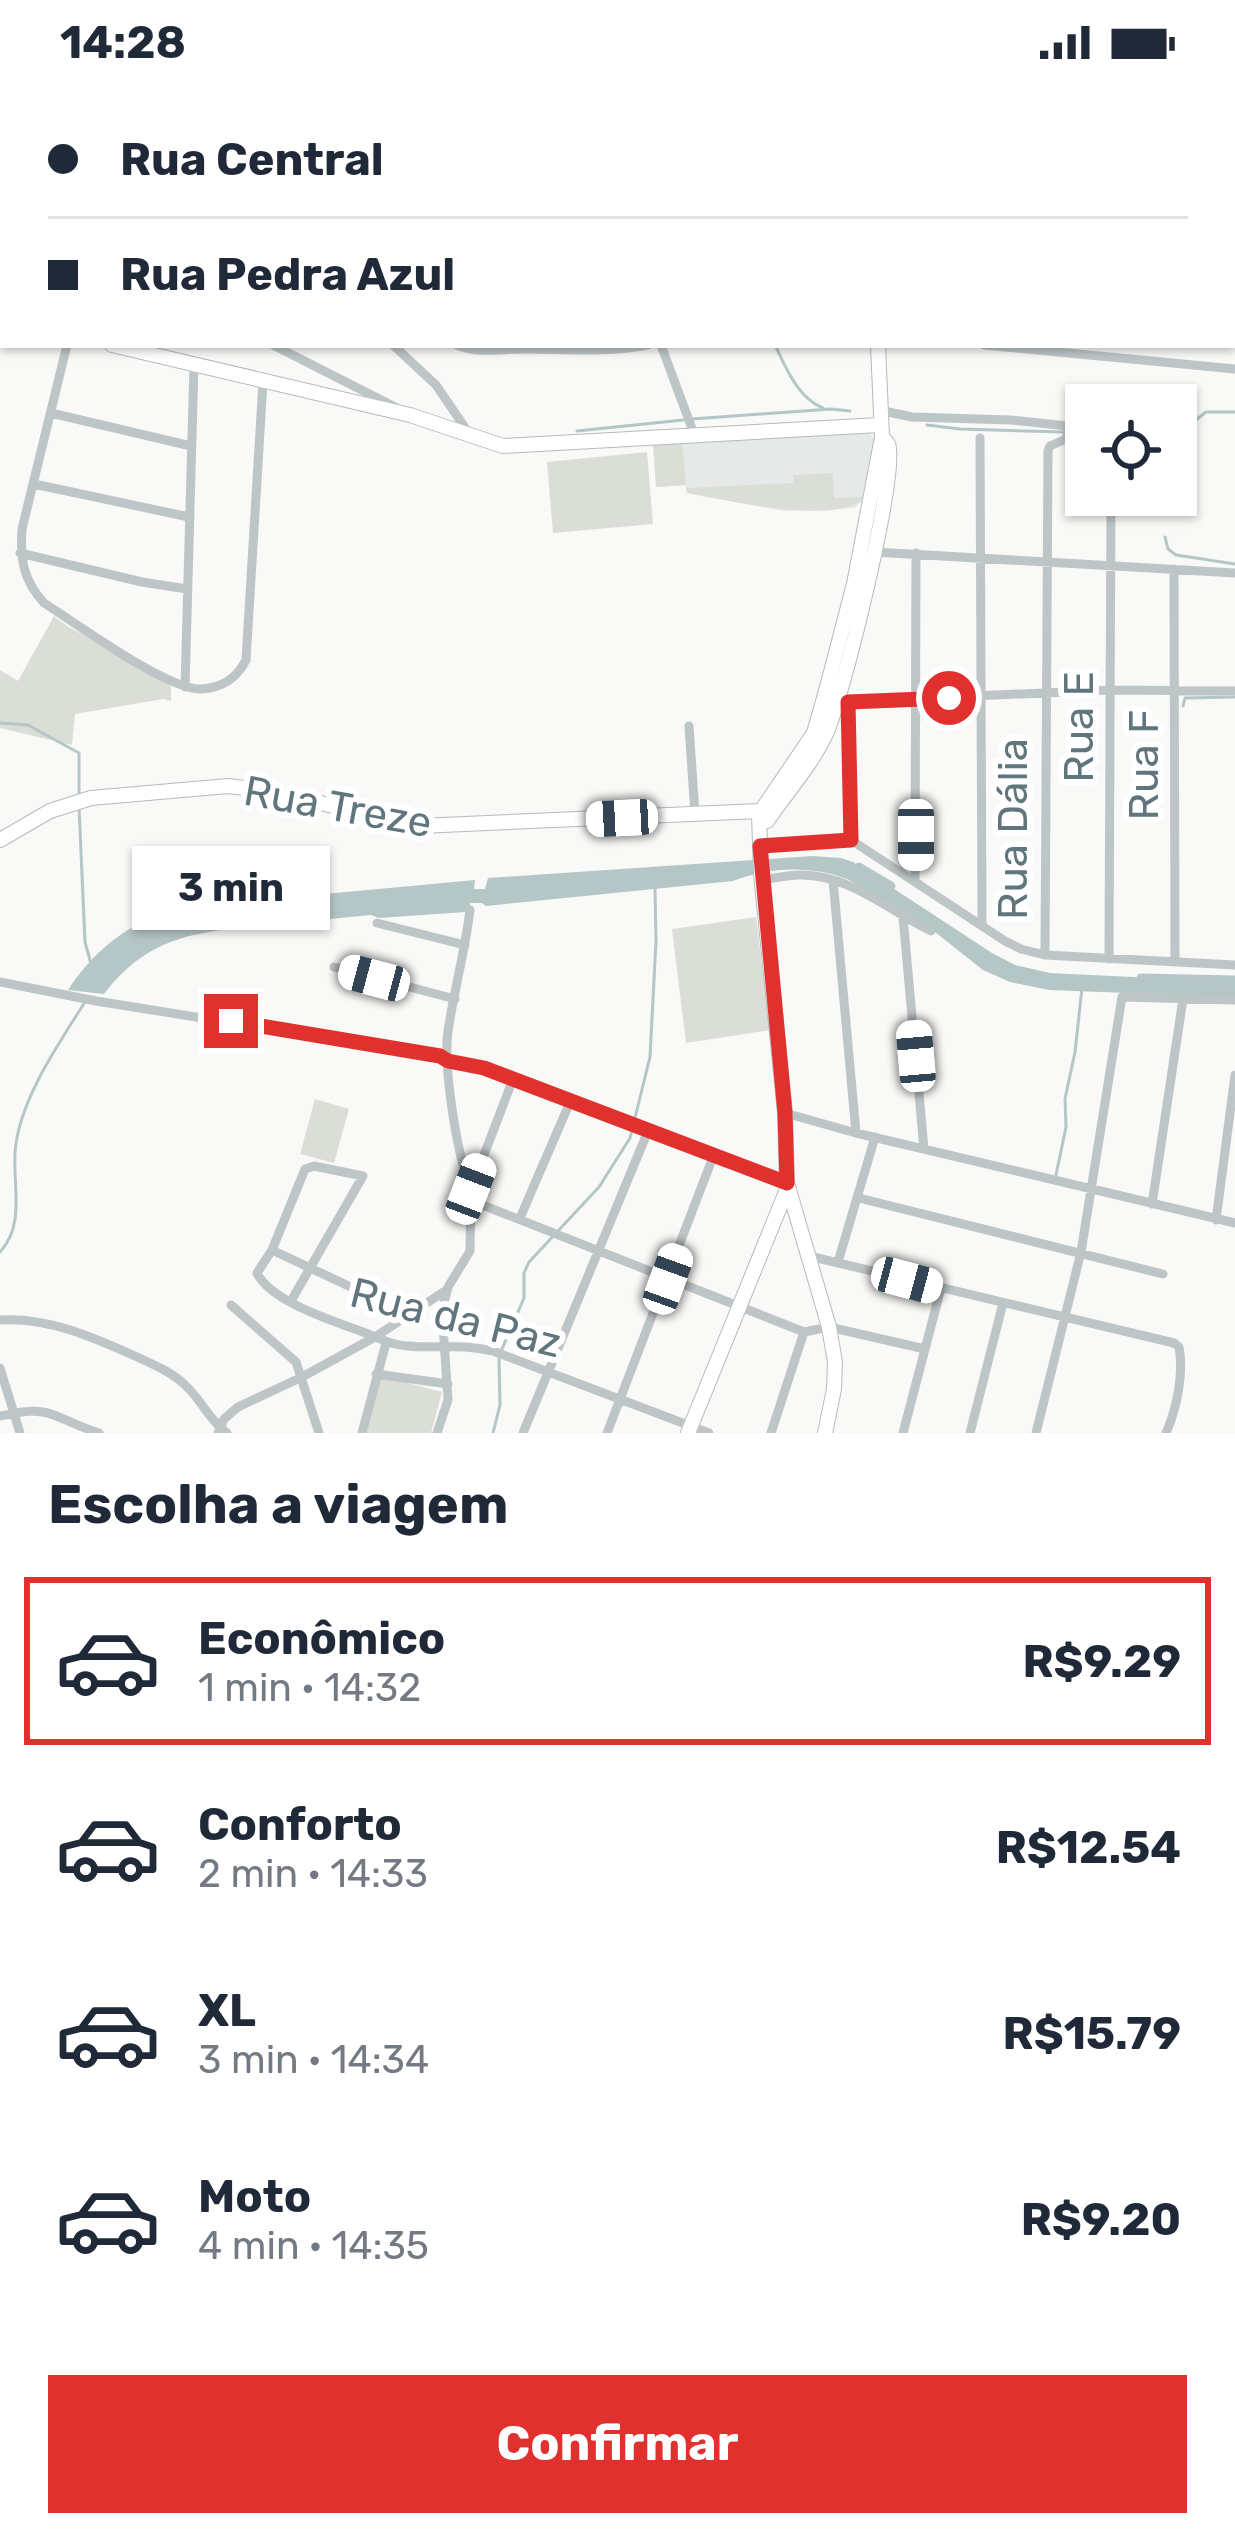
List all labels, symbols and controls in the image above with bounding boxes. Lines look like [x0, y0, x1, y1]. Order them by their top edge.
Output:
text: 14:28 [60, 16, 186, 69]
text: Rua Central [120, 133, 384, 186]
text: Rua Pedra Azul [120, 248, 455, 301]
map controls [1065, 384, 1197, 516]
button: locate [1065, 384, 1197, 516]
route start [922, 671, 976, 725]
street label: Rua E [1054, 671, 1104, 783]
street label: Rua F [1119, 710, 1169, 820]
street label: Rua Dália [988, 738, 1038, 920]
street label: Rua Treze [240, 766, 436, 848]
car [585, 798, 659, 838]
car [898, 799, 934, 871]
callout: 3 min [132, 847, 330, 931]
text: 3 min [178, 865, 284, 911]
car [335, 951, 413, 1005]
route end [204, 994, 258, 1048]
car [895, 1019, 937, 1093]
car [441, 1149, 501, 1229]
car [639, 1239, 697, 1319]
car [868, 1253, 946, 1307]
street label: Rua da Paz [345, 1268, 567, 1368]
text: Escolha a viagem [48, 1473, 508, 1537]
icon: car [54, 1607, 162, 1715]
text: Econômico [198, 1612, 445, 1665]
text: R$9.29 [1022, 1635, 1181, 1688]
text: 1 min · 14:32 [198, 1665, 421, 1711]
icon: car [54, 1793, 162, 1901]
text: Conforto [198, 1798, 402, 1851]
text: R$12.54 [996, 1821, 1181, 1874]
text: 2 min · 14:33 [198, 1851, 428, 1897]
icon: car [54, 1979, 162, 2087]
text: XL [198, 1984, 256, 2037]
text: R$15.79 [1003, 2007, 1181, 2060]
text: 3 min · 14:34 [198, 2037, 429, 2083]
icon: car [54, 2165, 162, 2273]
text: Moto [198, 2170, 311, 2223]
text: R$9.20 [1021, 2193, 1181, 2246]
text: 4 min · 14:35 [198, 2223, 429, 2269]
button: Confirmar [48, 2375, 1187, 2513]

